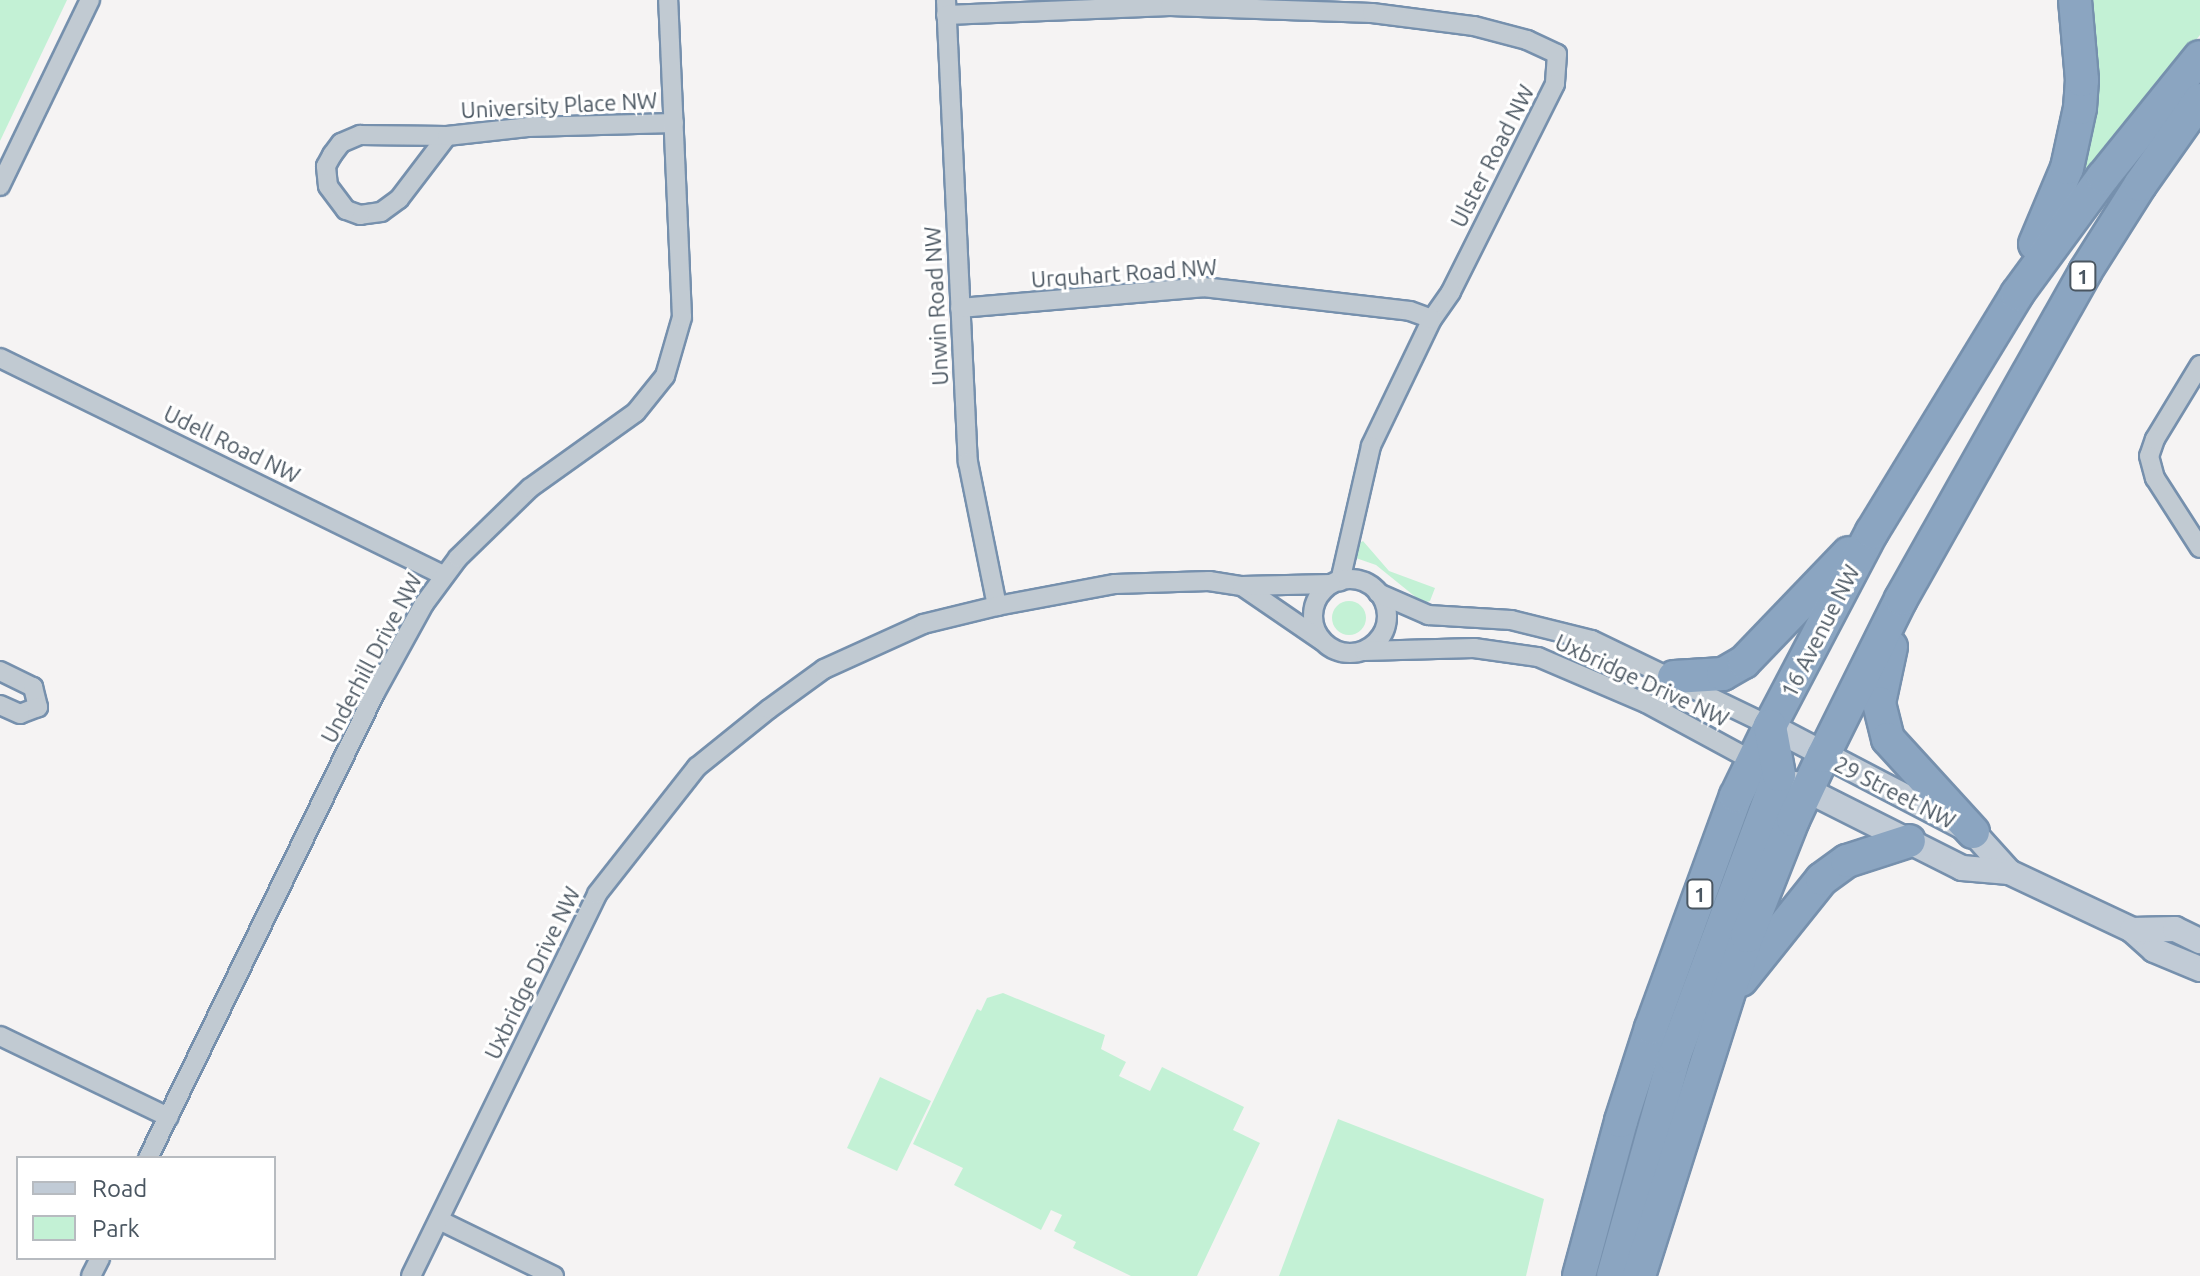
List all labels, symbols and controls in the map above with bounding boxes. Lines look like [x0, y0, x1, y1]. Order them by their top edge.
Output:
street label: Ulster Road NW [1445, 80, 1539, 232]
street label: University Place NW [460, 87, 658, 123]
street label: Unwin Road NW [919, 226, 953, 386]
street label: Urquhart Road NW [1030, 253, 1218, 293]
road number: 1 [2069, 260, 2097, 292]
street label: Udell Road NW [160, 400, 304, 488]
street label: 16 Avenue NW [1775, 560, 1865, 702]
street label: Underhill Drive NW [315, 569, 427, 747]
street label: Uxbridge Drive NW [1551, 628, 1733, 732]
street label: 29 Street NW [1830, 750, 1960, 834]
road number: 1 [1686, 878, 1714, 910]
street label: Uxbridge Drive NW [479, 883, 585, 1063]
legend [16, 1156, 276, 1260]
text: Road [92, 1175, 147, 1202]
text: Park [92, 1215, 140, 1242]

